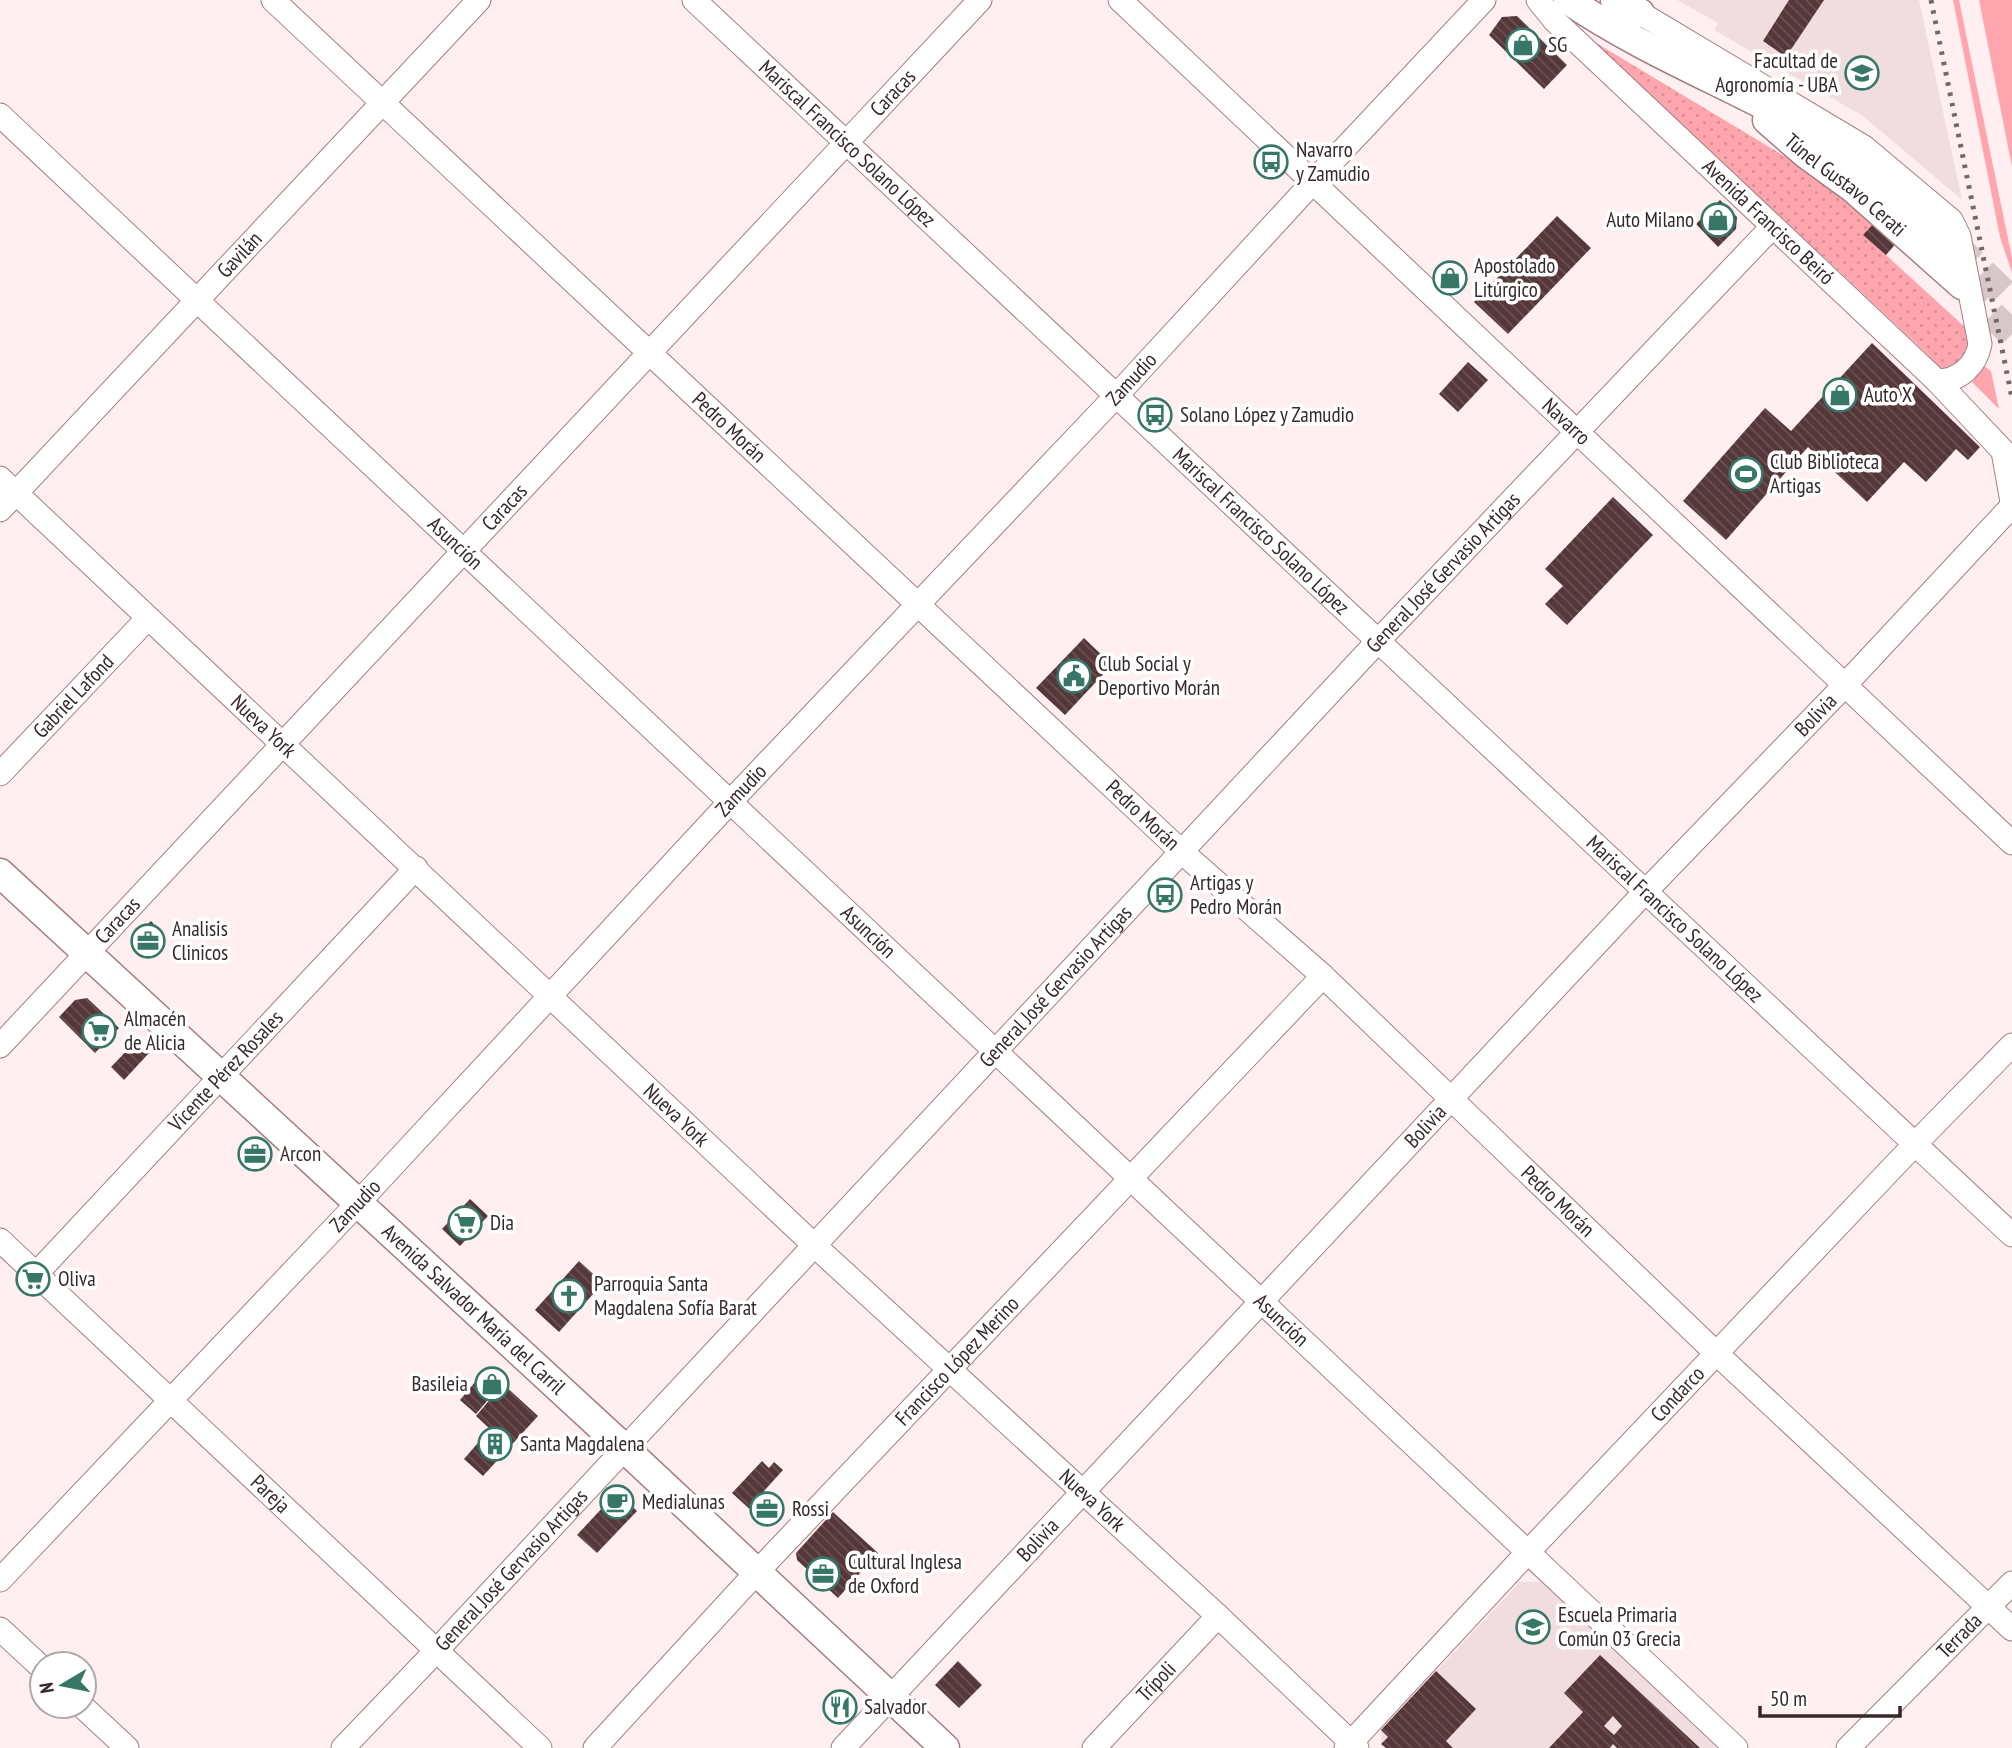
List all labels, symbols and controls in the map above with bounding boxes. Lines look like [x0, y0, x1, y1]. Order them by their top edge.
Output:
shop icon: SG [1504, 26, 1542, 64]
place label: SG [1548, 31, 1567, 58]
place label: Facultad de Agronomía - UBA [1715, 47, 1838, 98]
street label: Mariscal Francisco Solano López [753, 54, 942, 233]
school or university icon: Facultad de Agronomía - UBA [1843, 54, 1881, 92]
street label: Caracas [864, 63, 921, 122]
street label: Túnel Gustavo Cerati [1779, 127, 1912, 242]
place label: Navarro y Zamudio [1296, 136, 1370, 187]
bus stop icon: Navarro y Zamudio [1252, 143, 1290, 181]
street label: Avenida Francisco Beiró [1697, 153, 1840, 290]
shop icon: Auto Milano [1699, 201, 1737, 239]
place label: Auto Milano [1606, 206, 1694, 233]
street label: Gavilán [211, 226, 268, 283]
place label: Apostolado Litúrgico [1474, 252, 1555, 303]
shop icon: Apostolado Litúrgico [1431, 259, 1469, 297]
street label: Zamudio [1100, 347, 1162, 411]
shop icon: Auto X [1821, 376, 1859, 414]
place label: Auto X [1864, 381, 1913, 408]
street label: Pedro Morán [687, 386, 772, 468]
street label: Navarro [1537, 392, 1597, 451]
bus stop icon: Solano López y Zamudio [1136, 396, 1174, 434]
place label: Solano López y Zamudio [1180, 401, 1354, 428]
street label: Mariscal Francisco Solano López [1167, 442, 1355, 620]
place label: Club Biblioteca Artigas [1770, 448, 1879, 499]
sports icon: Club Biblioteca Artigas [1727, 455, 1765, 493]
street label: Caracas [476, 478, 533, 536]
street label: General José Gervasio Artigas [1360, 486, 1526, 658]
street label: Asunción [422, 511, 489, 575]
street label: Gabriel Lafond [27, 648, 119, 744]
place label: Club Social y Deportivo Morán [1098, 650, 1220, 701]
public building icon: Club Social y Deportivo Morán [1055, 657, 1093, 695]
street label: Bolivia [1789, 688, 1843, 742]
street label: Nueva York [225, 689, 302, 763]
street label: Zamudio [709, 758, 772, 822]
street label: Pedro Morán [1100, 774, 1186, 856]
street label: Mariscal Francisco Solano López [1581, 829, 1769, 1008]
place label: Artigas y Pedro Morán [1190, 869, 1282, 920]
bus stop icon: Artigas y Pedro Morán [1146, 876, 1184, 914]
street label: Caracas [89, 891, 146, 949]
street label: Asunción [835, 899, 902, 964]
street label: General José Gervasio Artigas [973, 899, 1138, 1073]
place label: Analisis Clinicos [172, 915, 228, 966]
office icon: Analisis Clinicos [129, 922, 167, 960]
place label: Almacén de Alicia [124, 1005, 186, 1056]
street label: Vicente Pérez Rosales [162, 1005, 289, 1138]
supermarket icon: Almacén de Alicia [80, 1012, 118, 1050]
street label: Nueva York [638, 1077, 715, 1152]
street label: Bolivia [1398, 1099, 1452, 1153]
office icon: Arcon [236, 1135, 274, 1173]
place label: Arcon [280, 1140, 321, 1167]
street label: Pedro Morán [1516, 1159, 1601, 1242]
street label: Zamudio [324, 1173, 386, 1238]
supermarket icon: Dia [446, 1204, 484, 1242]
place label: Dia [490, 1209, 514, 1236]
street label: Avenida Salvador María del Carril [377, 1218, 571, 1400]
supermarket icon: Oliva [14, 1260, 52, 1298]
place label: Oliva [58, 1265, 96, 1292]
place label: Parroquia Santa Magdalena Sofía Barat [594, 1270, 757, 1321]
church icon: Parroquia Santa Magdalena Sofía Barat [550, 1277, 588, 1315]
street label: Asunción [1248, 1287, 1315, 1352]
street label: Francisco López Merino [889, 1290, 1025, 1431]
street label: Condarco [1645, 1360, 1710, 1427]
shop icon: Basileia [473, 1365, 511, 1403]
place label: Basileia [412, 1370, 468, 1397]
building icon: Santa Magdalena [476, 1425, 514, 1463]
place label: Santa Magdalena [520, 1430, 645, 1457]
street label: Nueva York [1054, 1463, 1131, 1537]
street label: Pareja [245, 1469, 296, 1519]
street label: General José Gervasio Artigas [429, 1483, 593, 1656]
cafe icon: Medialunas [598, 1483, 636, 1521]
place label: Medialunas [642, 1488, 725, 1515]
office icon: Rossi [748, 1490, 786, 1528]
place label: Rossi [792, 1495, 829, 1522]
street label: Bolivia [1011, 1512, 1064, 1567]
place label: Cultural Inglesa de Oxford [848, 1548, 962, 1599]
office icon: Cultural Inglesa de Oxford [804, 1555, 842, 1593]
place label: Escuela Primaria Común 03 Grecia [1558, 1601, 1681, 1652]
street label: Terrada [1931, 1607, 1987, 1664]
school or university icon: Escuela Primaria Común 03 Grecia [1514, 1608, 1552, 1646]
north arrow [28, 1650, 98, 1720]
street label: Trípoli [1130, 1655, 1181, 1707]
scale bar [1760, 1674, 1900, 1718]
text: N [34, 1681, 59, 1695]
text: 50 m [1770, 1685, 1807, 1712]
restaurant icon: Salvador [821, 1688, 859, 1726]
place label: Salvador [864, 1693, 927, 1720]

